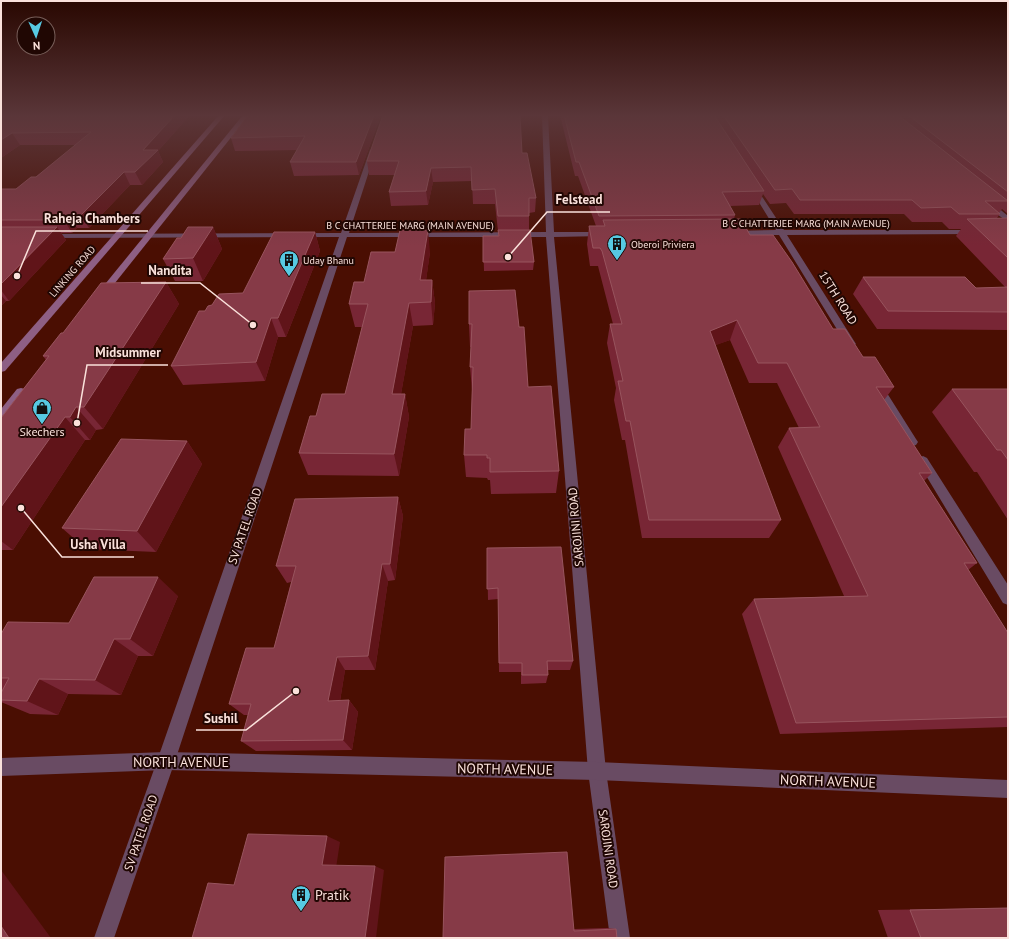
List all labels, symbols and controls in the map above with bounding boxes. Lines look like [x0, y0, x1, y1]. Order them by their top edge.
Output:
north arrow [16, 16, 56, 56]
text: N [33, 39, 41, 53]
callout: Felstead [547, 187, 610, 212]
text: Felstead [555, 191, 603, 208]
callout: Raheja Chambers [36, 206, 148, 231]
text: Raheja Chambers [44, 210, 140, 227]
street label: B C CHATTERJEE MARG (MAIN AVENUE) [722, 217, 890, 230]
street label: B C CHATTERJEE MARG (MAIN AVENUE) [326, 219, 494, 232]
building icon: Oberoi Priviera [606, 233, 628, 261]
place label: Oberoi Priviera [631, 238, 695, 251]
street label: LINKING ROAD [47, 243, 98, 300]
building icon: Uday Bhanu [278, 249, 300, 277]
place label: Uday Bhanu [303, 254, 354, 267]
callout: Nandita [141, 258, 200, 283]
text: Nandita [148, 262, 192, 279]
street label: 15TH ROAD [816, 268, 861, 327]
callout: Midsummer [87, 340, 168, 365]
text: Midsummer [95, 344, 161, 361]
shop icon: Skechers [31, 397, 53, 425]
place label: Skechers [19, 424, 65, 439]
street label: SV PATEL ROAD [224, 486, 265, 566]
street label: SAROJINI ROAD [565, 487, 586, 567]
callout: Usha Villa [62, 532, 134, 557]
text: Usha Villa [70, 536, 126, 553]
callout: Sushil [196, 705, 246, 730]
text: Sushil [204, 710, 238, 727]
street label: NORTH AVENUE [133, 753, 229, 771]
street label: NORTH AVENUE [457, 759, 553, 779]
street label: NORTH AVENUE [780, 770, 876, 792]
street label: SV PATEL ROAD [120, 793, 161, 873]
street label: SAROJINI ROAD [596, 809, 621, 889]
building icon: Pratik [290, 884, 312, 912]
place label: Pratik [315, 886, 350, 904]

